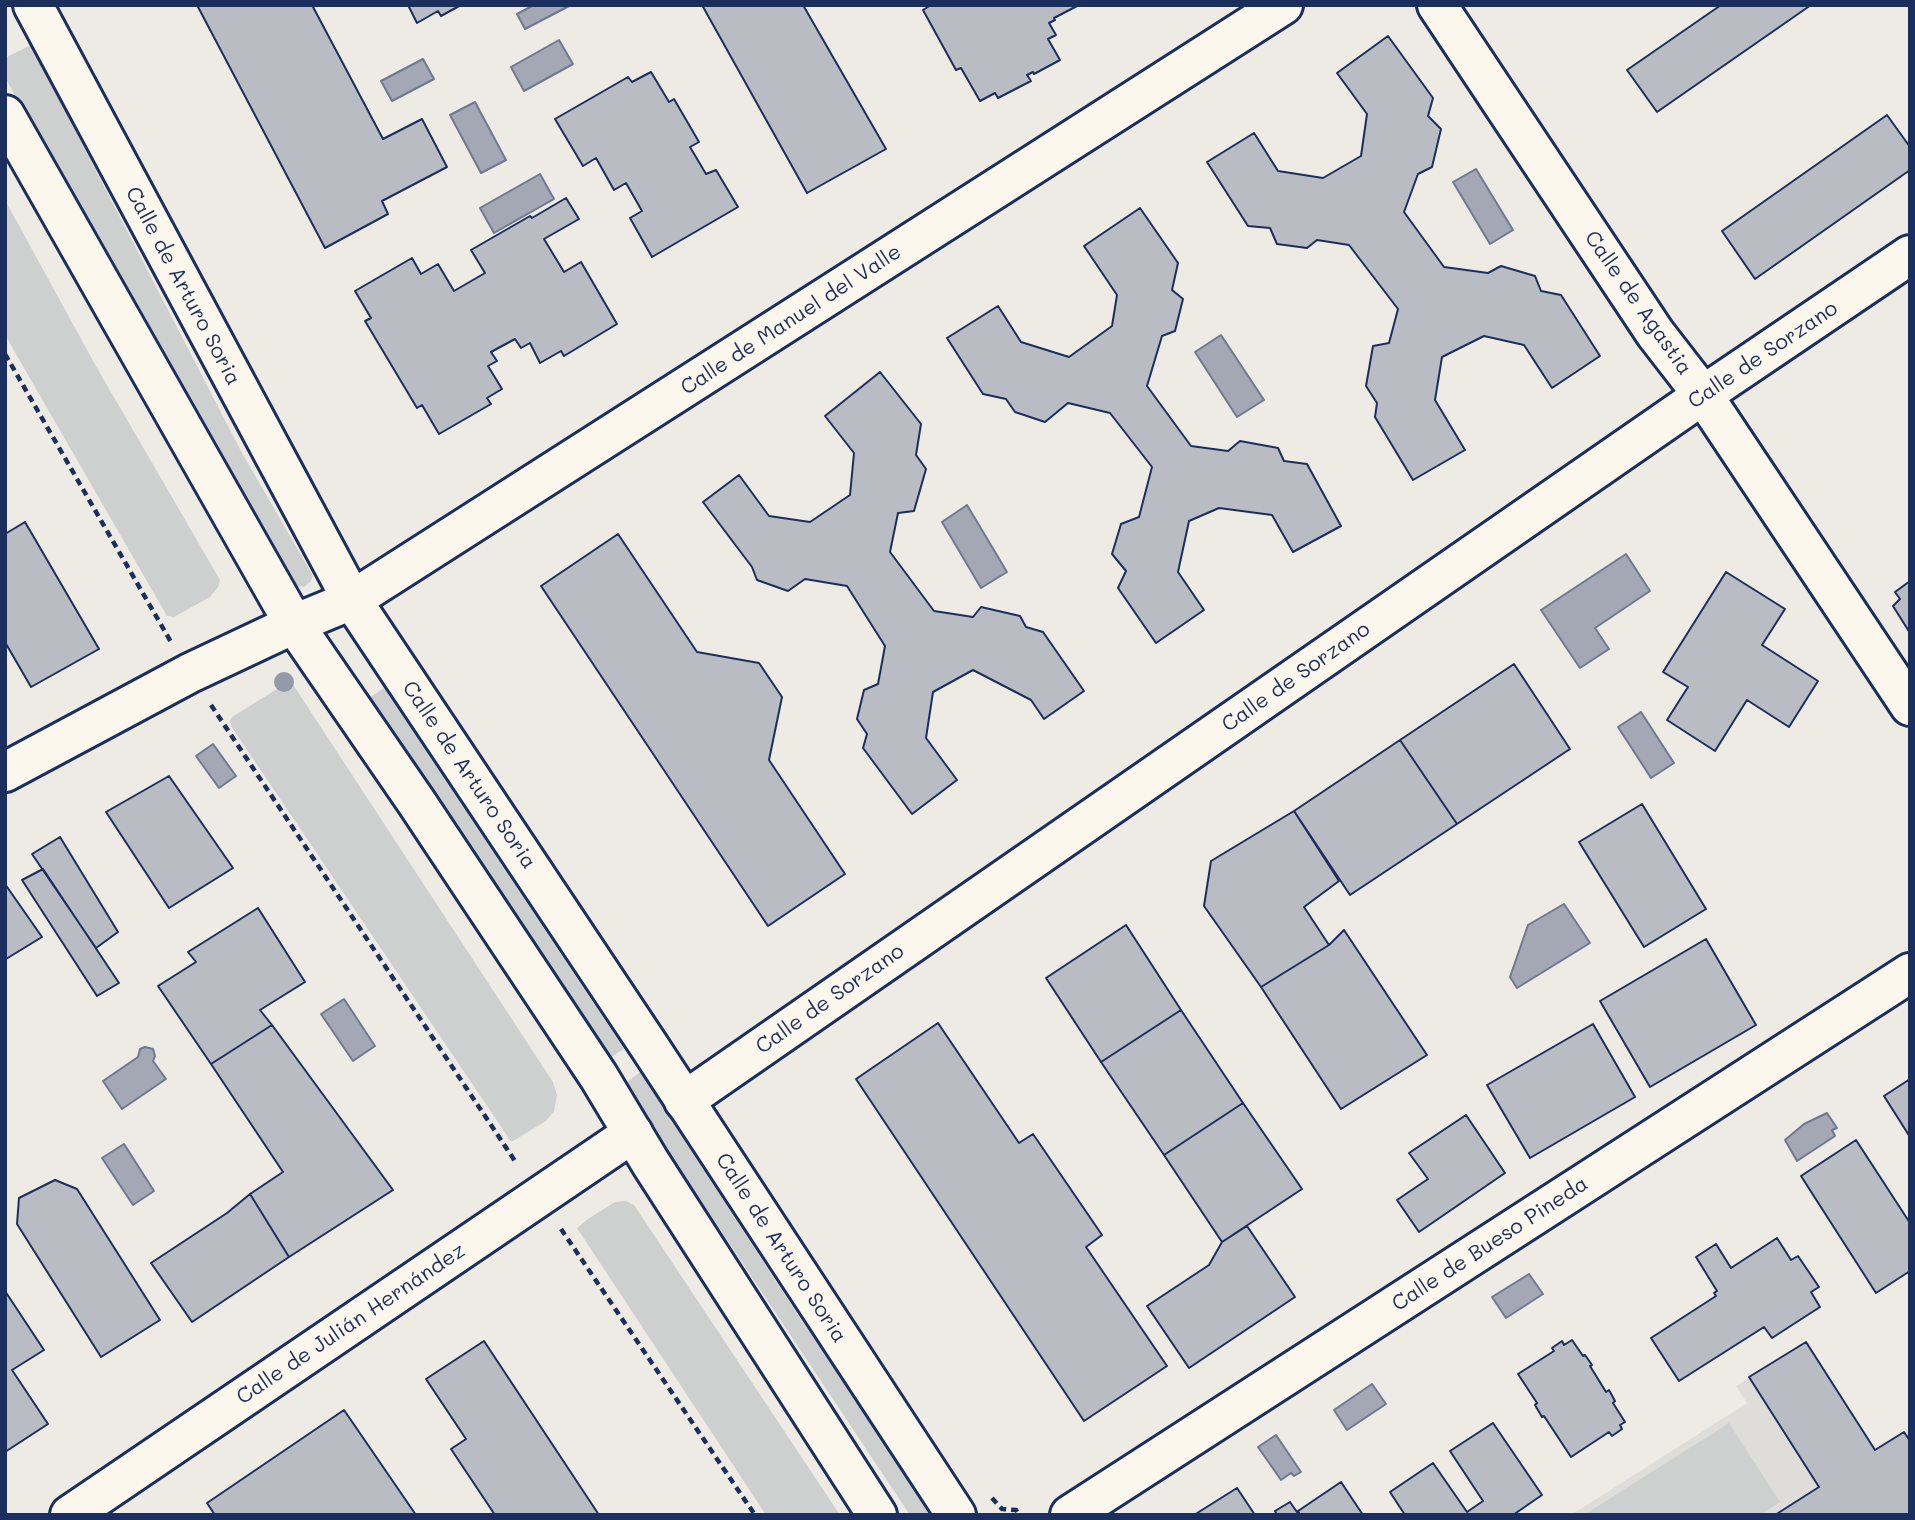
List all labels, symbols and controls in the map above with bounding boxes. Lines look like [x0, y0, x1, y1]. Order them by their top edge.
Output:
street label: Calle de Arturo Soria [120, 182, 246, 390]
street label: Calle de Agastia [1579, 226, 1697, 380]
street label: Calle de Manuel del Valle [676, 239, 906, 401]
street label: Calle de Sorzano [1683, 296, 1843, 414]
street label: Calle de Sorzano [1217, 616, 1375, 738]
street label: Calle de Arturo Soria [397, 676, 541, 874]
street label: Calle de Sorzano [751, 938, 909, 1060]
street label: Calle de Arturo Soria [710, 1148, 852, 1348]
street label: Calle de Bueso Pineda [1387, 1171, 1593, 1317]
street label: Calle de Julián Hernández [232, 1238, 470, 1410]

